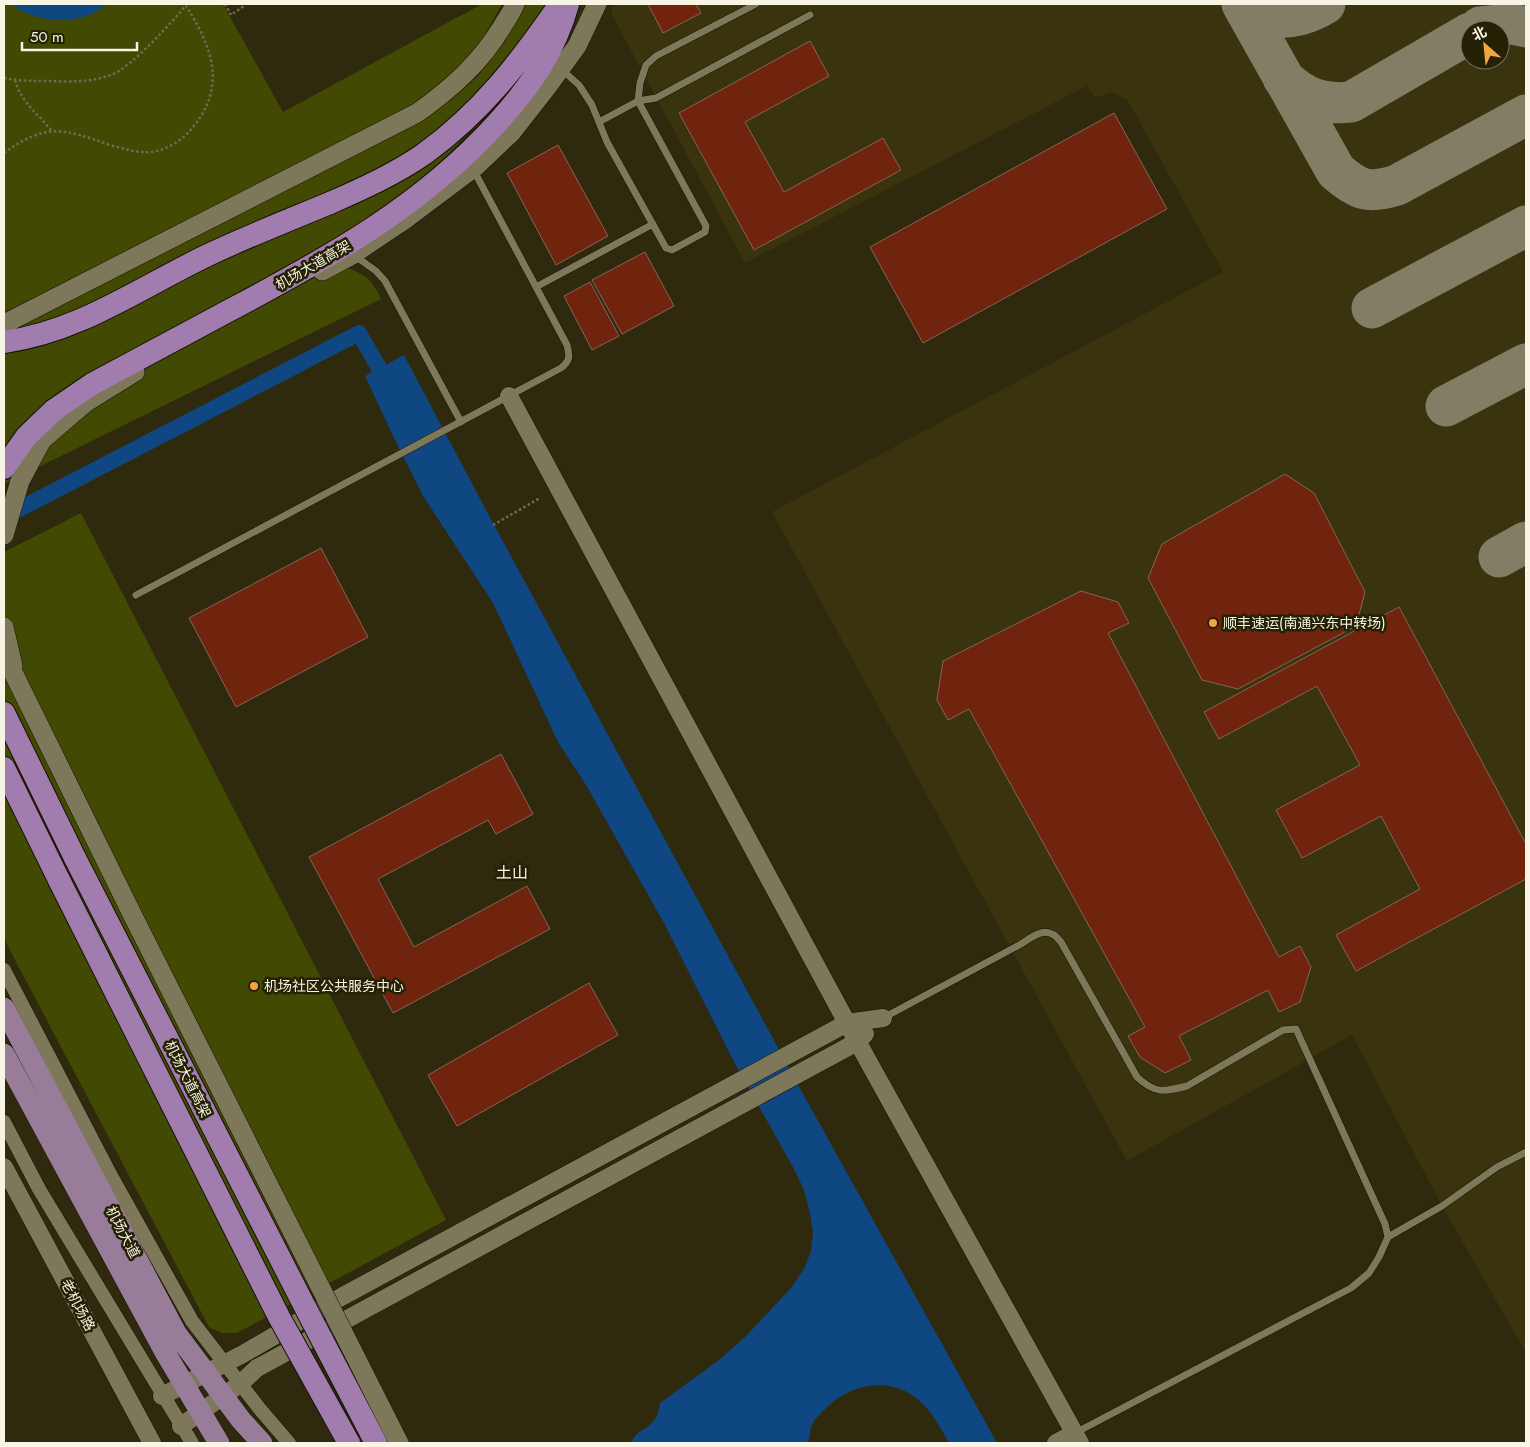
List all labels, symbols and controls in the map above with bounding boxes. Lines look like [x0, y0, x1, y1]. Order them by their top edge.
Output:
scale bar [22, 20, 138, 52]
north arrow [1460, 20, 1510, 70]
text: 北 [1468, 21, 1490, 46]
text: 50 m [30, 26, 64, 48]
street label: 机场大道高架 [272, 235, 354, 295]
place label: 顺丰速运(南通兴东中转场) [1223, 613, 1386, 633]
marker: 顺丰速运(南通兴东中转场) [1207, 617, 1219, 629]
district label: 土山 [496, 861, 528, 884]
place label: 机场社区公共服务中心 [264, 976, 404, 996]
marker: 机场社区公共服务中心 [248, 980, 260, 992]
street label: 机场大道高架 [160, 1037, 216, 1121]
street label: 机场大道 [101, 1203, 145, 1261]
street label: 老机场路 [56, 1276, 100, 1334]

